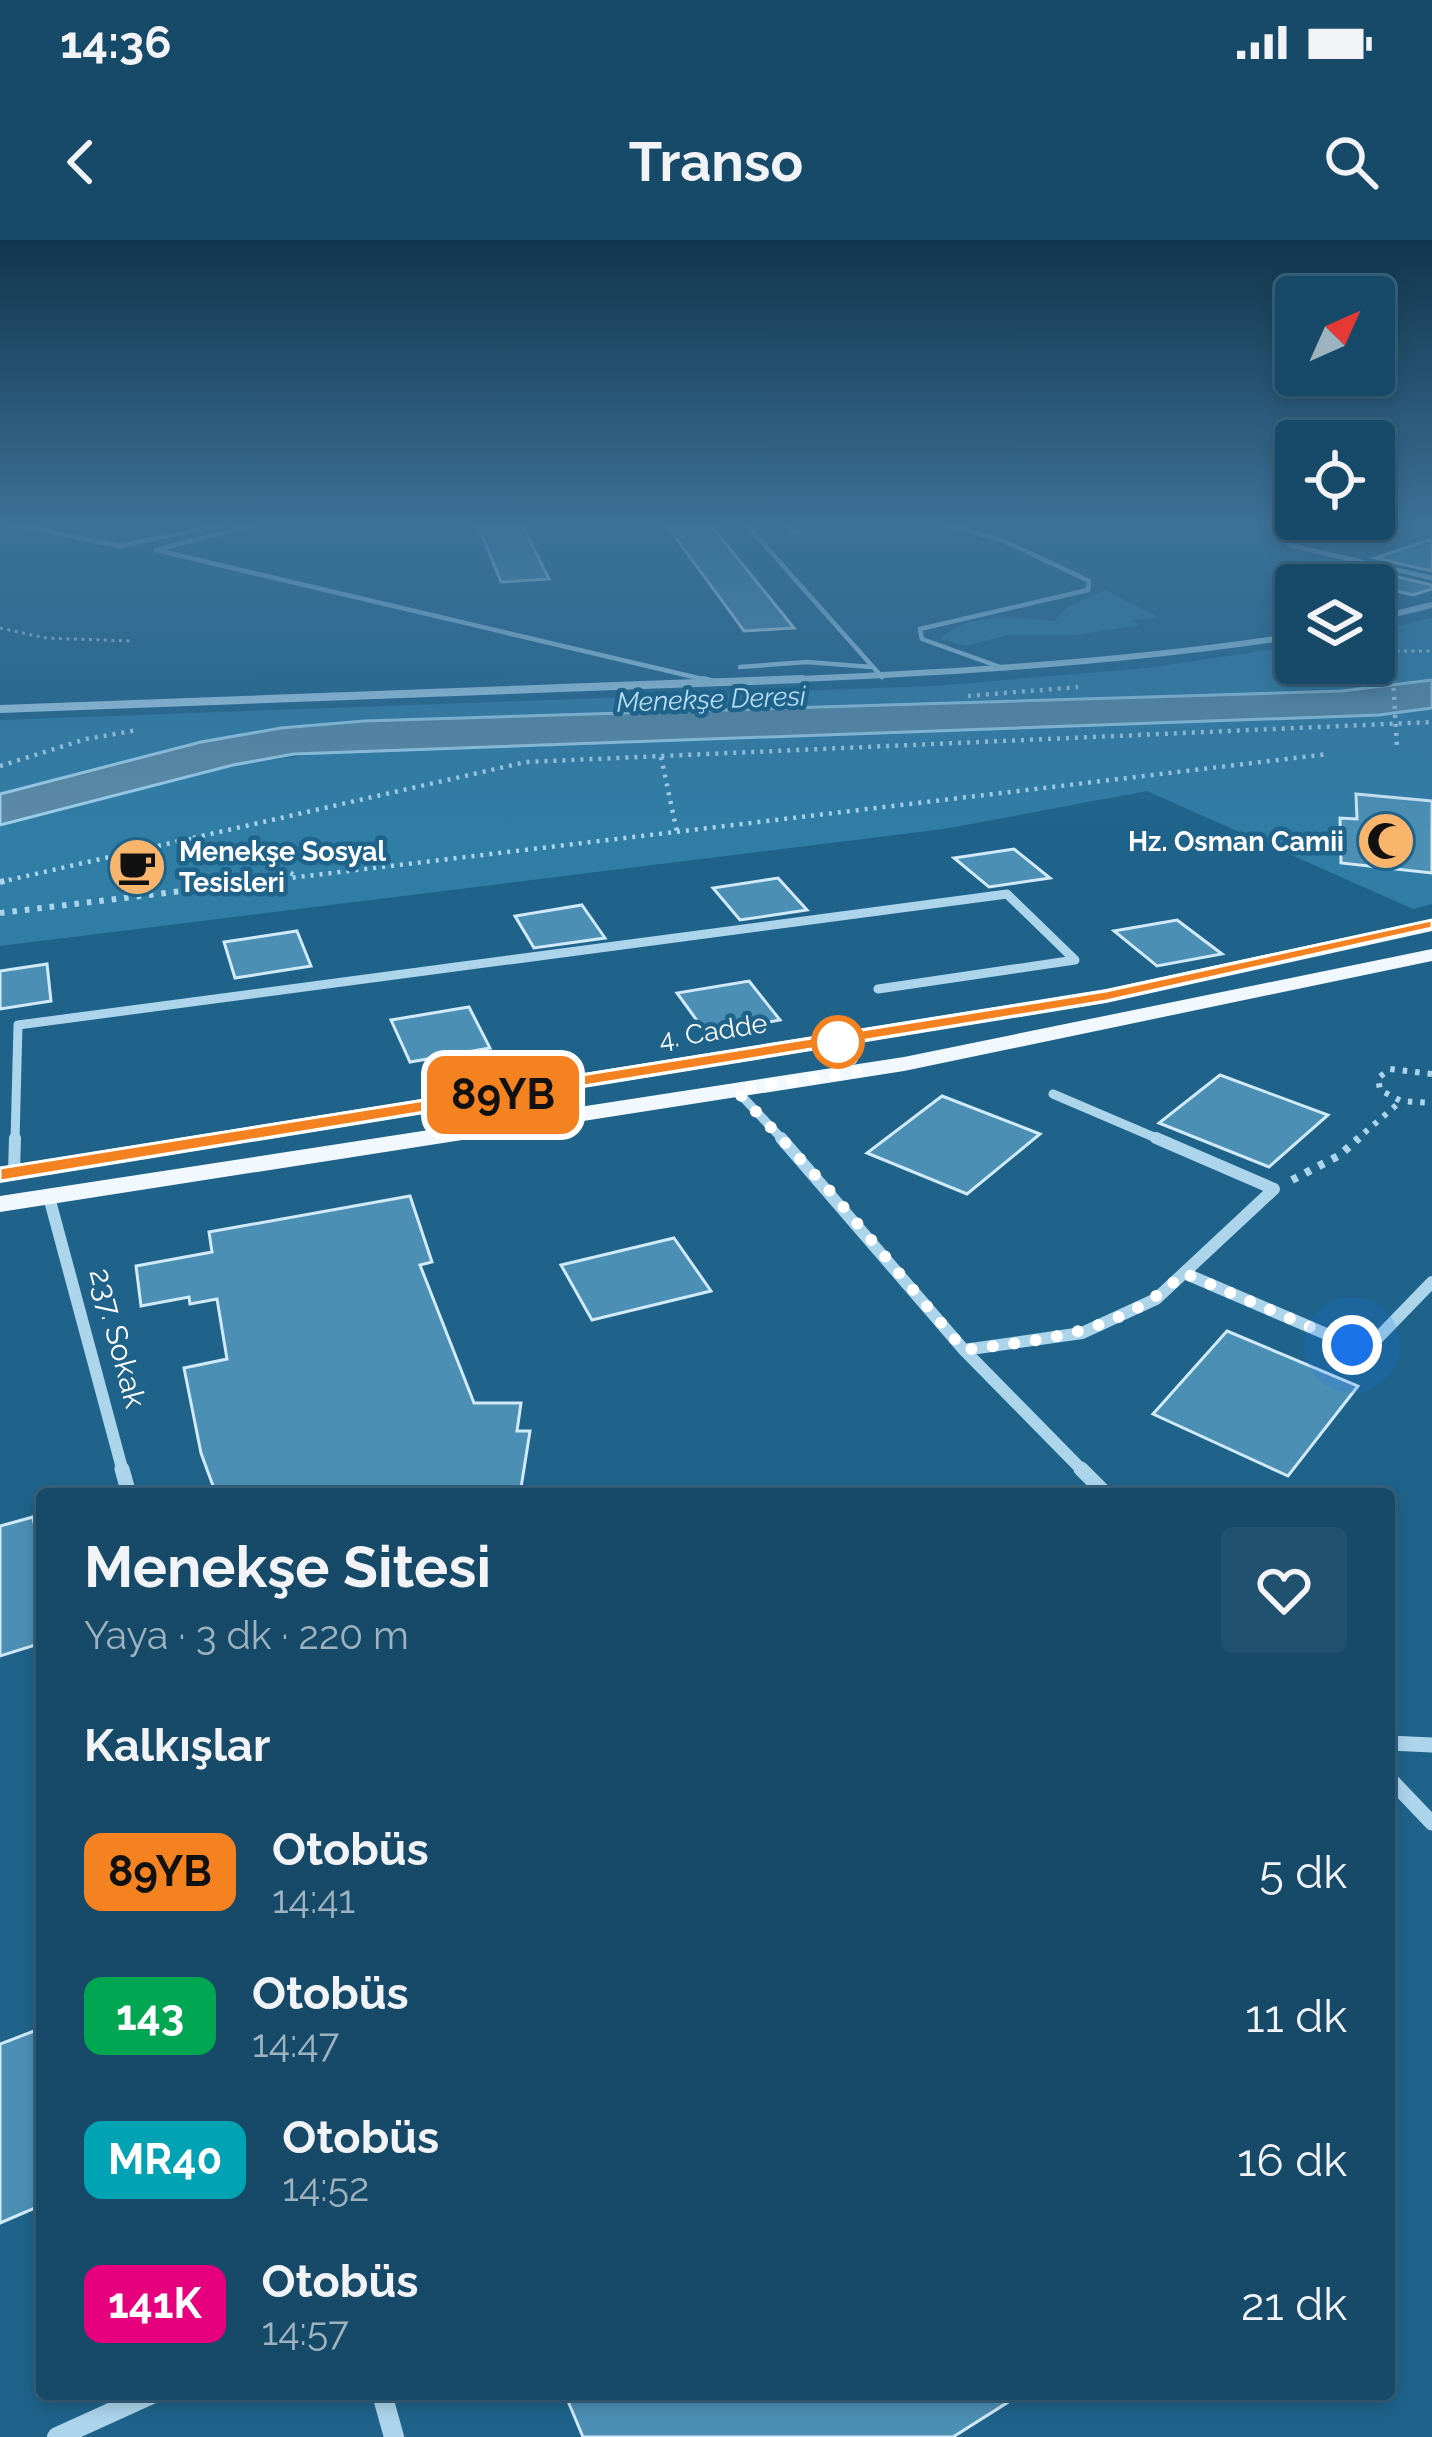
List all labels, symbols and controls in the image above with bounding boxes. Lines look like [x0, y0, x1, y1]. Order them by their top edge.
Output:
text: 14:36 [60, 16, 171, 69]
icon: back [48, 129, 114, 195]
icon: search [1318, 129, 1384, 195]
text: Transo [629, 130, 803, 194]
north arrow [1275, 276, 1395, 396]
map controls [1275, 276, 1395, 684]
button: locate [1275, 420, 1395, 540]
button: layers [1275, 564, 1395, 684]
water label: Menekşe Deresi [616, 680, 807, 718]
mosque icon: Hz. Osman Camii [1355, 810, 1417, 872]
place label: Hz. Osman Camii [1128, 826, 1344, 857]
cafe icon: Menekşe Sosyal Tesisleri [106, 836, 168, 898]
place label: Menekşe Sosyal Tesisleri [179, 836, 387, 898]
street label: 4. Cadde [657, 1007, 770, 1055]
unlabelled marker [813, 1017, 863, 1067]
line badge: 89YB [419, 1056, 587, 1134]
text: 89YB [451, 1070, 555, 1119]
street label: 237. Sokak [83, 1264, 153, 1412]
your location [1322, 1315, 1382, 1375]
button: heart [1221, 1527, 1347, 1653]
text: Menekşe Sitesi [84, 1533, 491, 1600]
text: Yaya · 3 dk · 220 m [84, 1612, 409, 1658]
text: Kalkışlar [84, 1719, 270, 1772]
text: Otobüs [272, 1823, 429, 1876]
text: 5 dk [1259, 1846, 1347, 1899]
text: 89YB [108, 1847, 212, 1896]
text: 14:41 [272, 1876, 355, 1922]
text: Otobüs [252, 1967, 409, 2020]
text: 11 dk [1245, 1990, 1347, 2043]
text: 143 [116, 1991, 184, 2040]
text: 14:47 [252, 2020, 339, 2066]
text: Otobüs [282, 2111, 439, 2164]
text: 16 dk [1237, 2134, 1347, 2187]
text: MR40 [108, 2135, 222, 2184]
text: 14:52 [282, 2164, 369, 2210]
text: Otobüs [262, 2255, 418, 2308]
text: 21 dk [1241, 2278, 1347, 2331]
text: 141K [108, 2279, 202, 2328]
text: 14:57 [262, 2308, 349, 2354]

